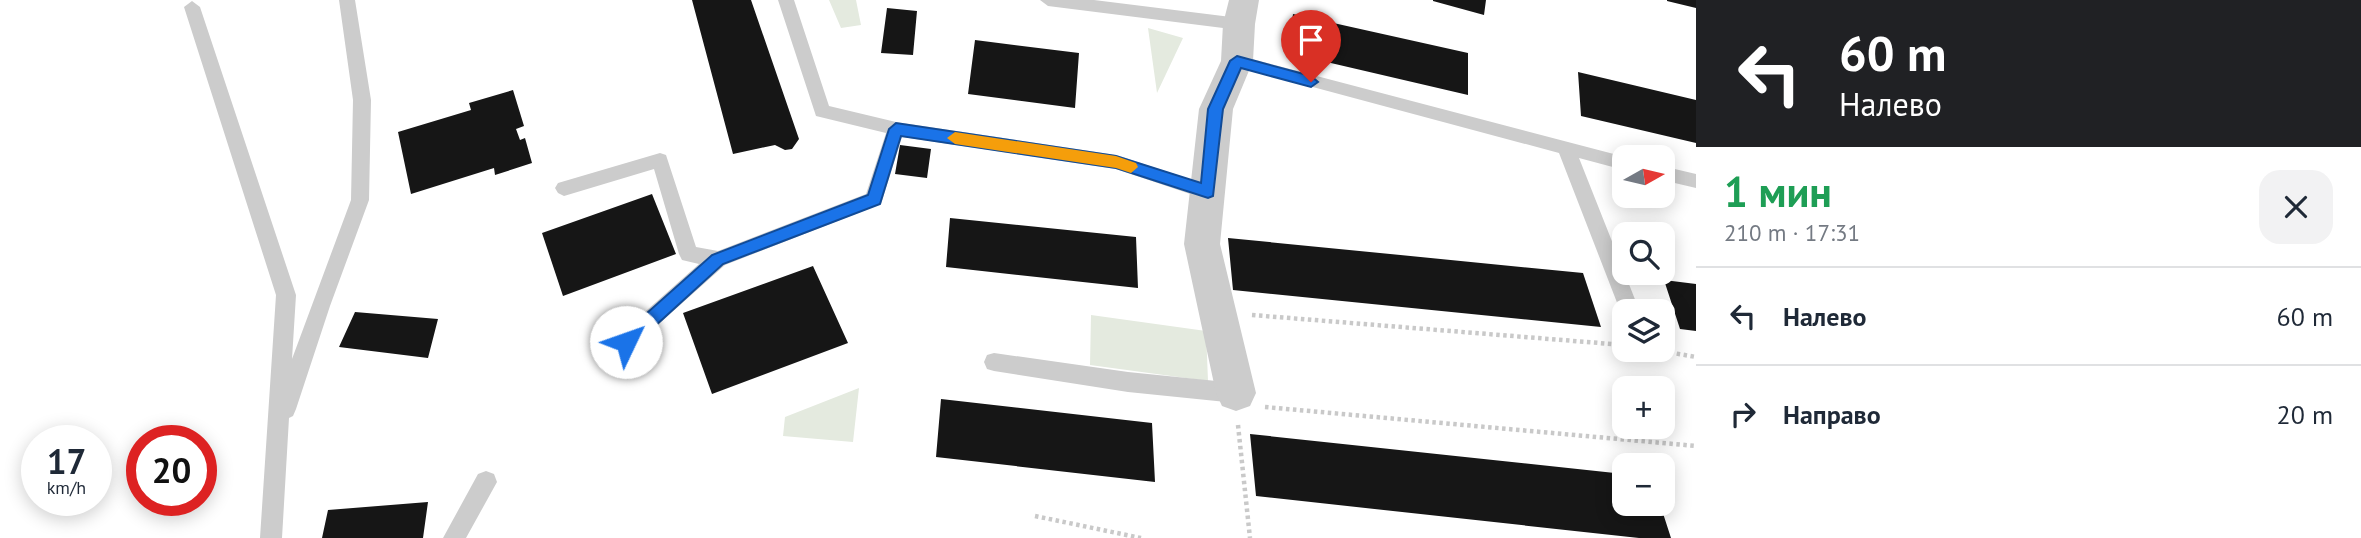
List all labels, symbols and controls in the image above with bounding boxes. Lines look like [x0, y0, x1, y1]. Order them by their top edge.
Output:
pin [1281, 10, 1341, 82]
icon: arrive [1292, 21, 1330, 59]
text: 60 m [1839, 21, 1946, 85]
icon: left [1724, 28, 1815, 119]
text: Налево [1839, 83, 1942, 125]
north arrow [1612, 145, 1675, 208]
map controls [1612, 145, 1675, 516]
text: 1 мин [1724, 164, 1832, 219]
button: close [2259, 170, 2333, 244]
text: 210 m · 17:31 [1724, 218, 1860, 247]
button: search [1612, 222, 1675, 285]
icon: left [1724, 297, 1762, 335]
button: layers [1612, 299, 1675, 362]
text: Налево [1783, 300, 1867, 333]
text: 60 m [2277, 300, 2333, 333]
position arrow [589, 305, 663, 379]
button: + [1612, 376, 1675, 439]
icon: right [1724, 395, 1762, 433]
text: Направо [1783, 398, 1881, 431]
text: 20 m [2277, 398, 2333, 431]
speed limit sign: 20 [126, 425, 217, 516]
text: 17 [47, 438, 86, 484]
button: − [1612, 453, 1675, 516]
text: km/h [47, 476, 86, 499]

